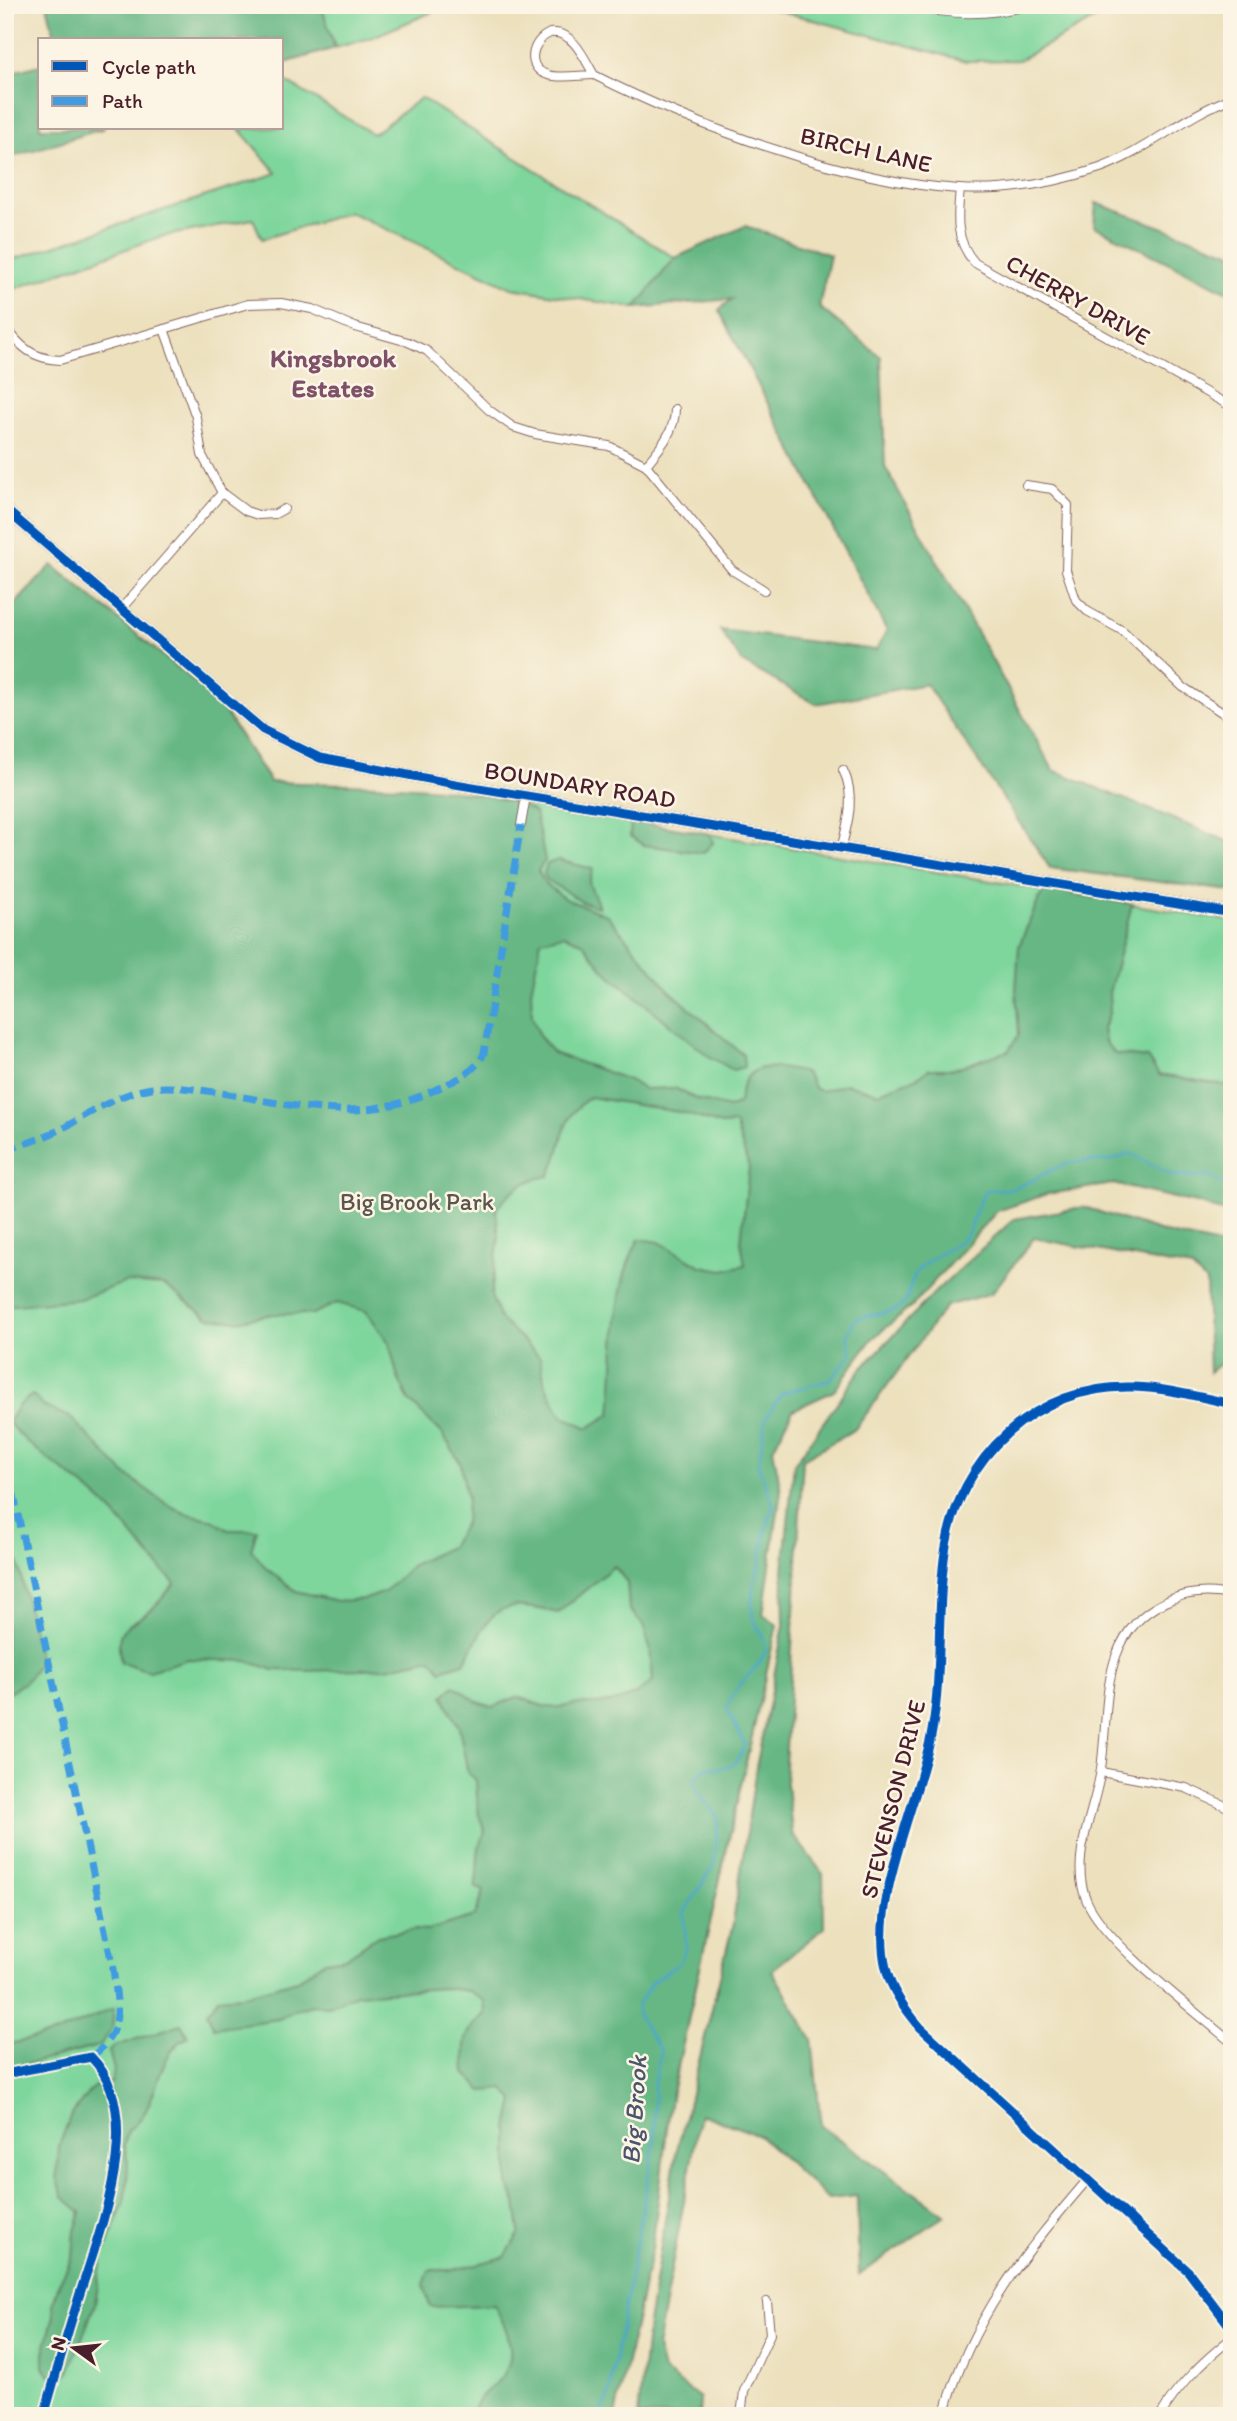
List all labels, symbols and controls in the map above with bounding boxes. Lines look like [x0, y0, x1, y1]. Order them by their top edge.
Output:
legend [38, 38, 284, 130]
text: Cycle path [102, 54, 196, 79]
text: Path [102, 88, 143, 113]
street label: BIRCH LANE [798, 120, 935, 179]
street label: CHERRY DRIVE [1001, 248, 1155, 351]
district label: Kingsbrook Estates [270, 342, 397, 404]
street label: BOUNDARY ROAD [482, 755, 678, 814]
park label: Big Brook Park [340, 1187, 494, 1216]
street label: STEVENSON DRIVE [854, 1697, 931, 1901]
water label: Big Brook [614, 2053, 654, 2165]
north arrow [38, 2312, 108, 2382]
text: N [45, 2335, 71, 2353]

